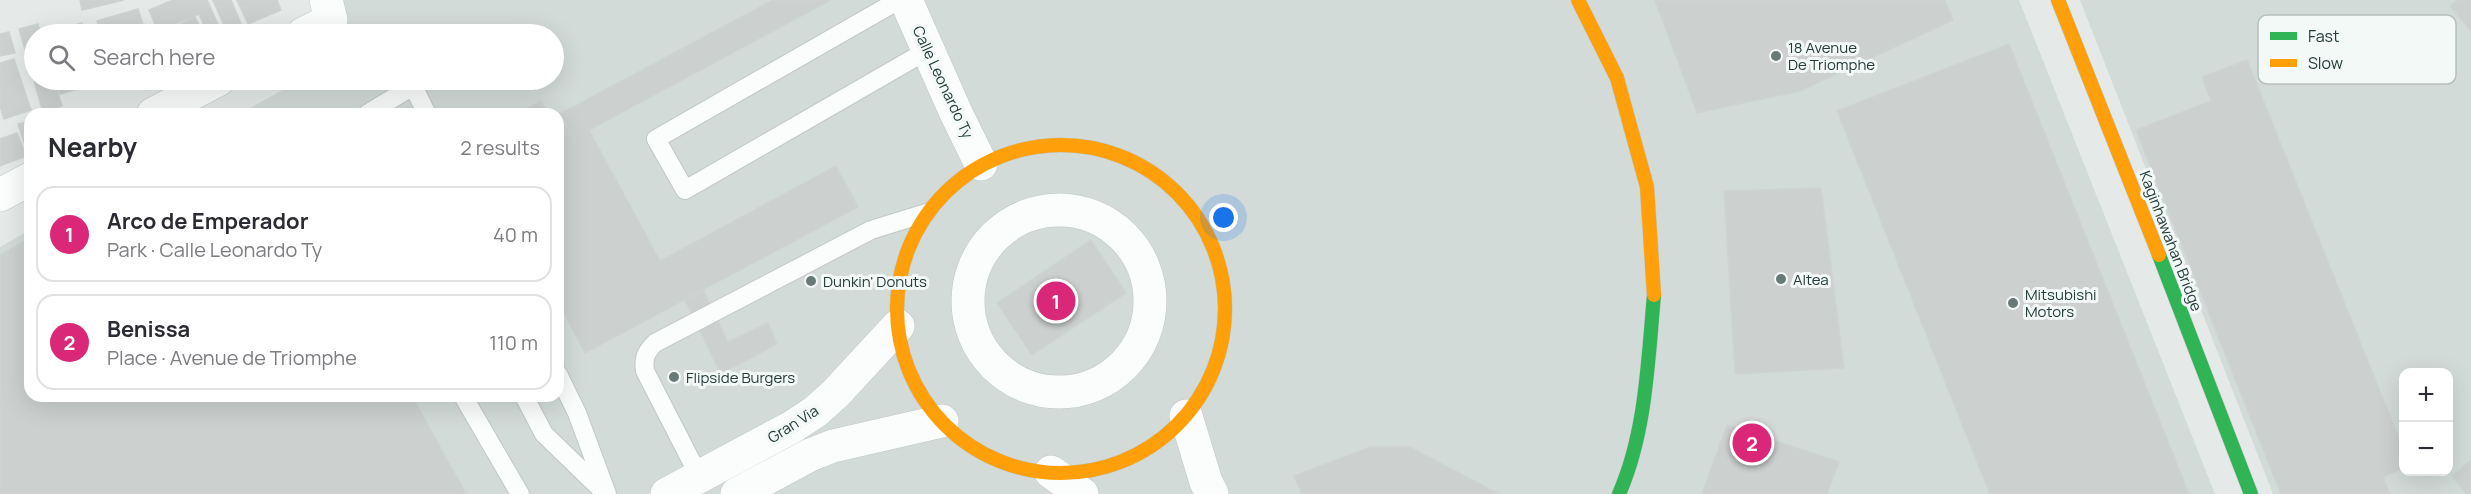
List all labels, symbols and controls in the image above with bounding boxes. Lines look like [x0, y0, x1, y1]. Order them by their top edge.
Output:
legend [2258, 15, 2456, 84]
street label: Calle Leonardo Ty [908, 22, 978, 142]
search box [24, 24, 564, 90]
text: Fast [2308, 25, 2339, 47]
place label: 18 Avenue De Triomphe [1788, 37, 1875, 75]
icon: search [45, 41, 78, 74]
text: Search here [93, 42, 215, 72]
marker: 18 Avenue De Triomphe [1769, 49, 1783, 63]
text: Slow [2308, 52, 2343, 74]
text: Nearby [48, 129, 137, 165]
text: 2 results [460, 134, 540, 161]
street label: Kaginhawahan Bridge [2135, 168, 2208, 314]
your location [1209, 203, 1238, 232]
text: Arco de Emperador [107, 206, 308, 236]
text: 1 [65, 221, 74, 248]
text: 40 m [493, 221, 538, 248]
text: Park · Calle Leonardo Ty [107, 236, 322, 263]
place label: Altea [1793, 269, 1829, 290]
place label: Dunkin' Donuts [823, 271, 927, 292]
marker: Altea [1774, 272, 1788, 286]
marker: Dunkin' Donuts [804, 274, 818, 288]
pin: 1 [1036, 278, 1076, 324]
place label: Mitsubishi Motors [2025, 284, 2097, 322]
marker: Mitsubishi Motors [2006, 296, 2020, 310]
text: Benissa [107, 314, 190, 344]
text: 2 [64, 329, 75, 356]
text: 110 m [489, 329, 538, 356]
text: Place · Avenue de Triomphe [107, 344, 357, 371]
place label: Flipside Burgers [686, 367, 795, 388]
map controls [2399, 368, 2453, 476]
button: + [2399, 368, 2453, 422]
marker: Flipside Burgers [667, 370, 681, 384]
street label: Gran Via [763, 400, 823, 448]
pin: 2 [1732, 420, 1772, 466]
button: − [2399, 422, 2453, 476]

